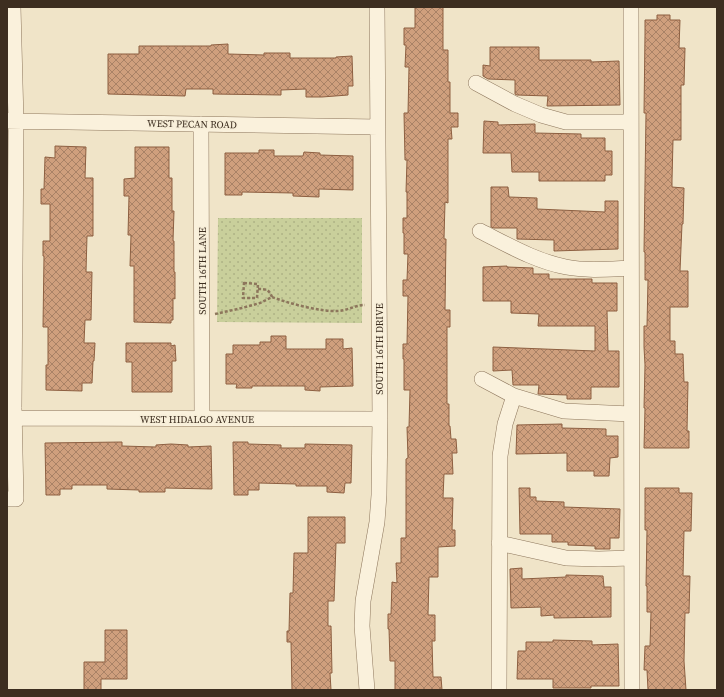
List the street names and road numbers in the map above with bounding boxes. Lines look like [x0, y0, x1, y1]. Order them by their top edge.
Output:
street label: WEST PECAN ROAD [147, 117, 237, 131]
street label: SOUTH 16TH LANE [196, 227, 209, 315]
street label: SOUTH 16TH DRIVE [373, 303, 386, 395]
street label: WEST HIDALGO AVENUE [140, 413, 254, 426]

